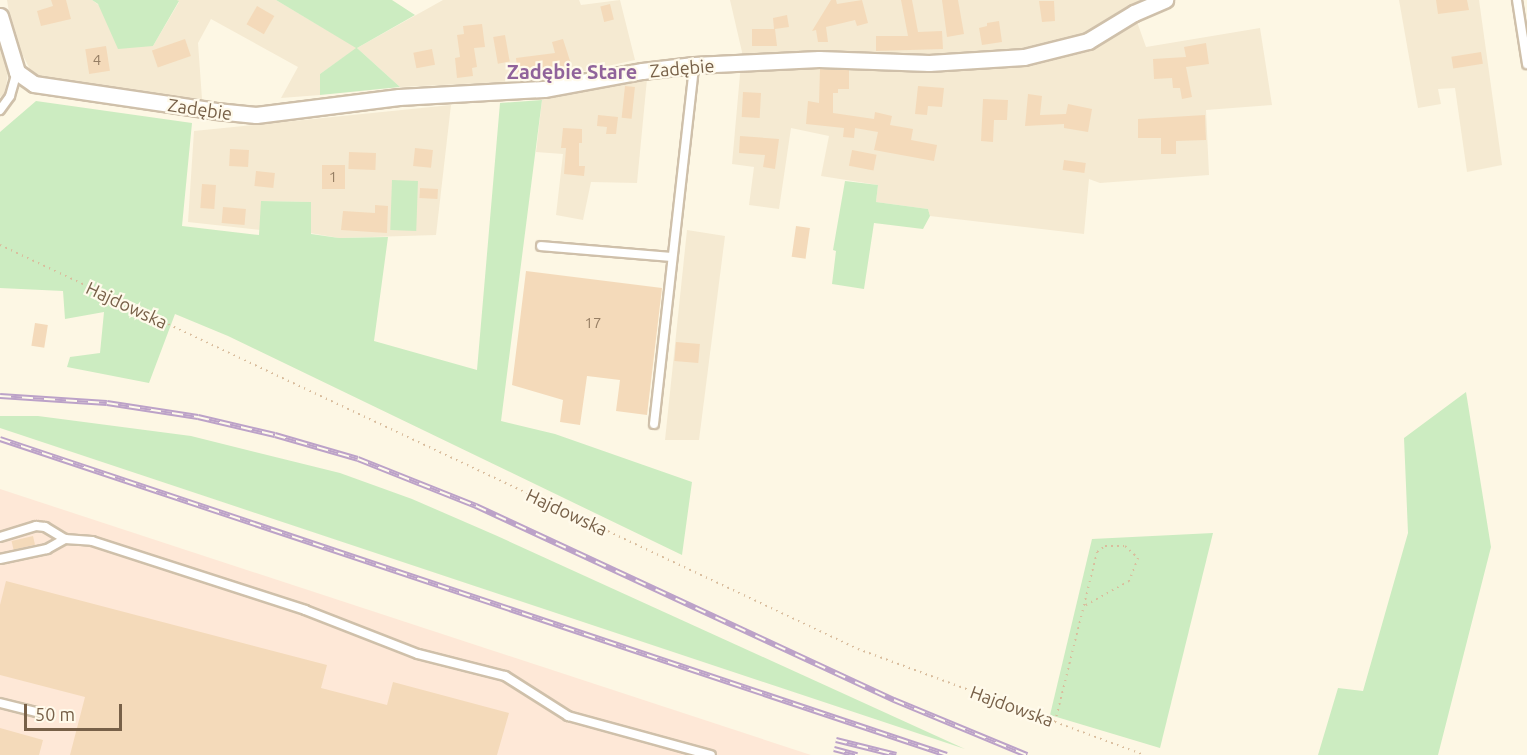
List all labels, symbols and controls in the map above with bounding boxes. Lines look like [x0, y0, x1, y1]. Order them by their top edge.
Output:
house number: 4 [93, 51, 101, 69]
street label: Zadębie [649, 54, 715, 82]
district label: Zadębie Stare [507, 59, 637, 83]
street label: Zadębie [166, 94, 234, 124]
house number: 1 [329, 168, 337, 186]
street label: Hajdowska [83, 277, 171, 333]
house number: 17 [585, 314, 601, 332]
street label: Hajdowska [523, 484, 611, 540]
street label: Hajdowska [967, 681, 1057, 731]
scale bar [27, 692, 124, 730]
text: 50 m [35, 704, 75, 724]

